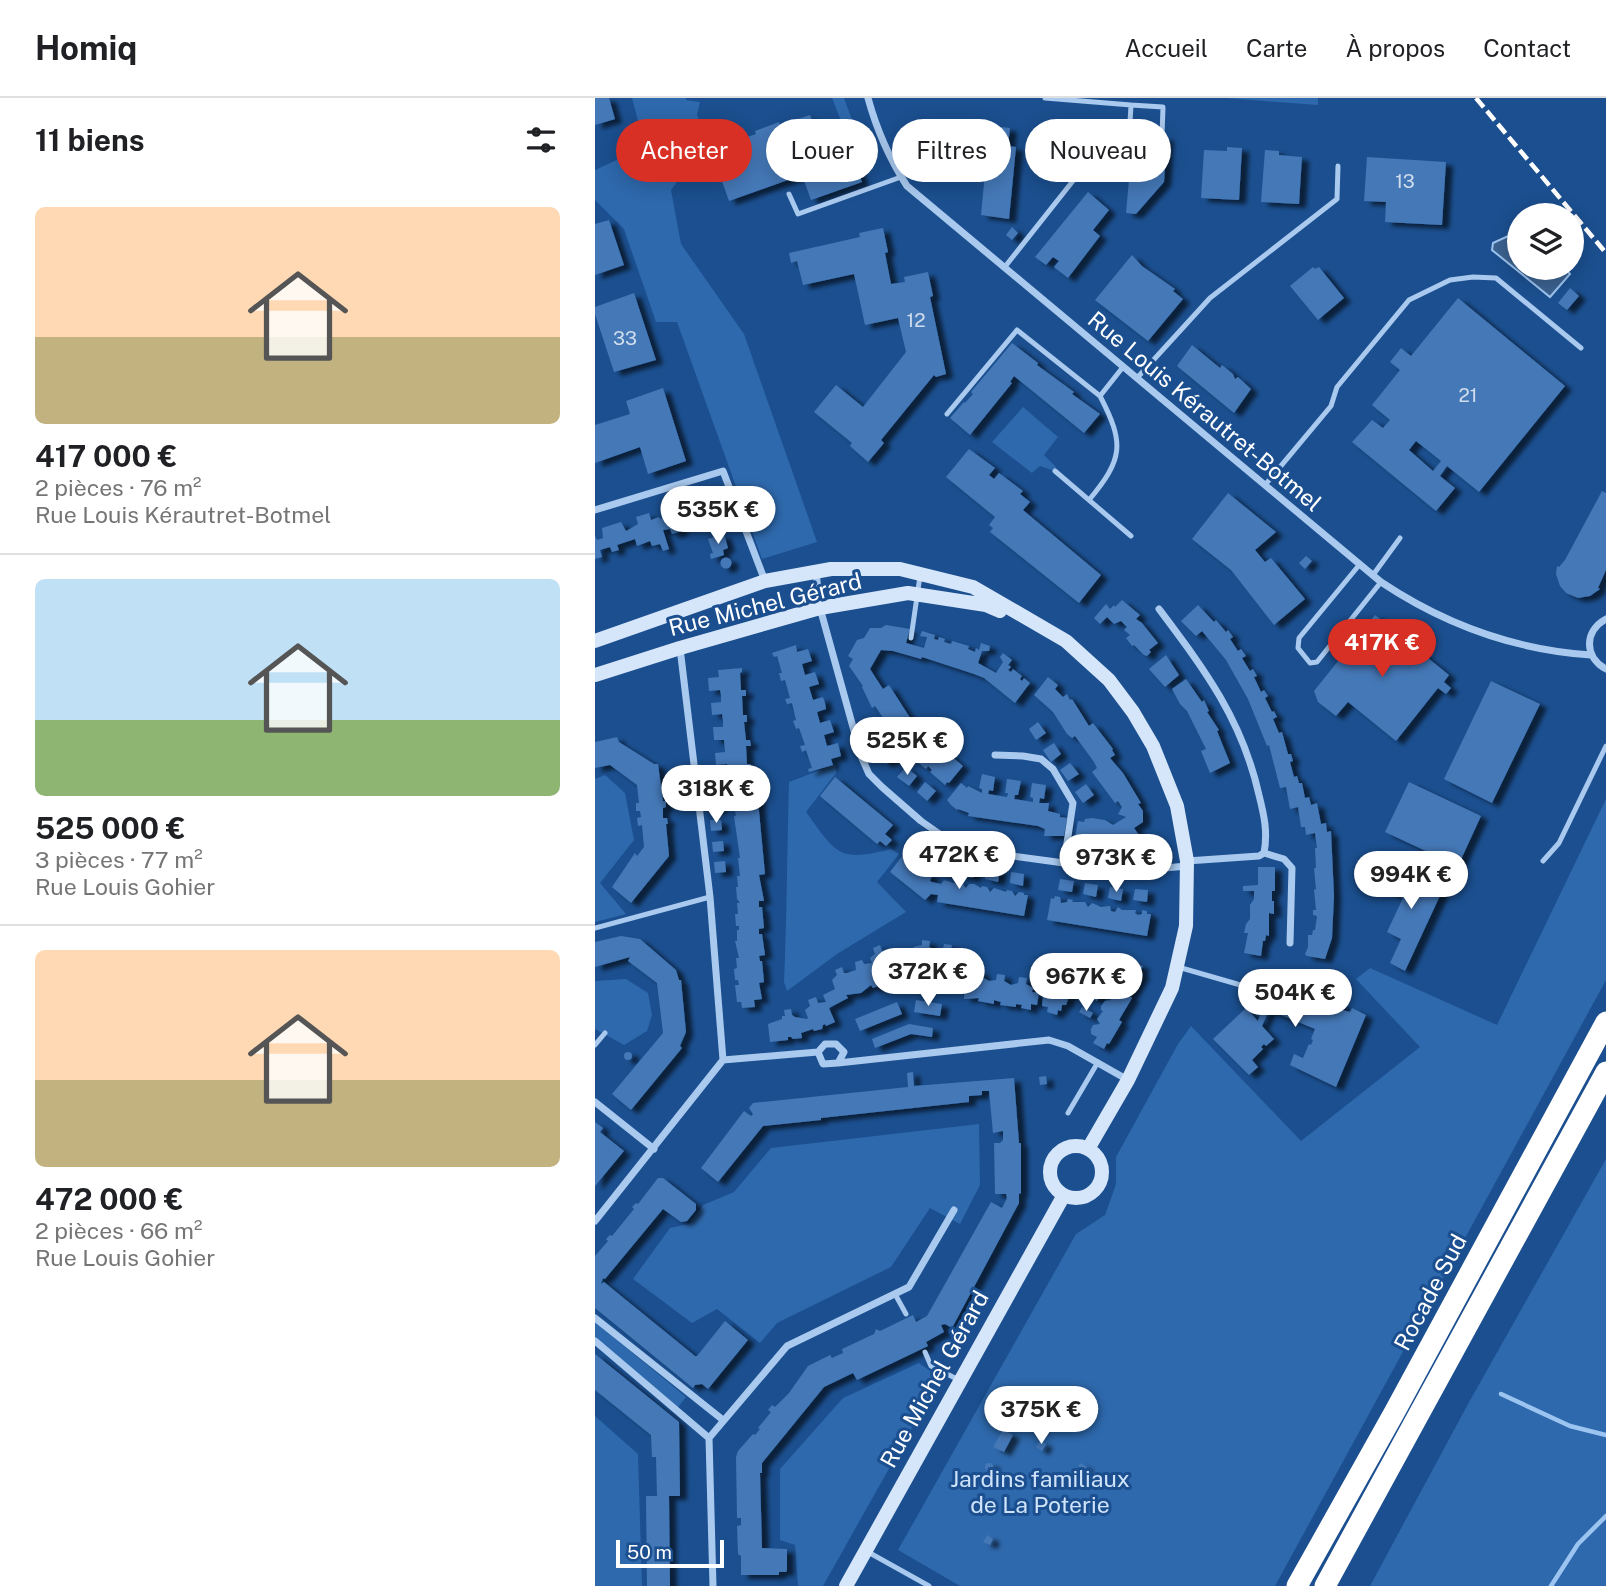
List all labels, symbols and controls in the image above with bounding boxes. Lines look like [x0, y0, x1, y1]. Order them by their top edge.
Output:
text: Homiq [35, 29, 137, 67]
text: Accueil [1125, 34, 1208, 62]
text: Carte [1246, 34, 1307, 62]
text: À propos [1345, 34, 1445, 62]
text: Contact [1483, 34, 1571, 62]
chip: Acheter [616, 119, 752, 182]
chip: Louer [766, 119, 878, 182]
chip: Filtres [892, 119, 1011, 182]
chip: Nouveau [1025, 119, 1171, 182]
icon: filters [522, 121, 560, 159]
text: 11 biens [35, 122, 144, 158]
house number: 13 [1395, 170, 1415, 192]
map controls [1507, 203, 1584, 280]
button: layers [1507, 203, 1584, 280]
icon: home [235, 253, 361, 379]
street label: Rue Louis Kérautret-Botmel [1083, 305, 1327, 517]
house number: 12 [906, 309, 926, 331]
house number: 33 [613, 327, 637, 349]
house number: 21 [1458, 384, 1478, 406]
text: 417 000 € [35, 438, 177, 474]
text: 2 pièces · 76 m² [35, 474, 202, 501]
pin: 535K € [661, 486, 775, 546]
text: 535K € [676, 495, 760, 522]
text: Rue Louis Kérautret-Botmel [35, 501, 331, 528]
street label: Rue Michel Gérard [666, 567, 864, 641]
pin: 417K € [1325, 620, 1439, 679]
icon: home [235, 625, 361, 751]
text: 417K € [1344, 628, 1420, 655]
pin: 525K € [850, 718, 964, 777]
text: 525K € [866, 726, 948, 753]
pin: 318K € [659, 766, 773, 825]
text: 318K € [677, 774, 755, 801]
text: 525 000 € [35, 810, 185, 846]
pin: 472K € [902, 832, 1016, 891]
pin: 973K € [1059, 834, 1173, 894]
text: 472K € [919, 840, 999, 867]
text: 973K € [1076, 843, 1156, 870]
text: 3 pièces · 77 m² [35, 846, 203, 873]
pin: 994K € [1354, 852, 1468, 911]
text: 994K € [1370, 860, 1452, 887]
text: Rue Louis Gohier [35, 873, 215, 900]
pin: 372K € [871, 948, 985, 1008]
pin: 967K € [1029, 954, 1143, 1013]
text: 372K € [888, 957, 968, 984]
text: 967K € [1046, 962, 1126, 989]
pin: 504K € [1238, 970, 1352, 1029]
text: 504K € [1254, 978, 1336, 1005]
icon: home [235, 996, 361, 1122]
text: 472 000 € [35, 1181, 184, 1217]
text: 2 pièces · 66 m² [35, 1217, 202, 1244]
street label: Rocade Sud [1388, 1229, 1472, 1355]
text: Rue Louis Gohier [35, 1244, 215, 1271]
street label: Rue Michel Gérard [874, 1286, 994, 1472]
pin: 375K € [984, 1386, 1098, 1446]
text: 375K € [1000, 1395, 1082, 1422]
park label: Jardins familiaux de La Poterie [950, 1465, 1130, 1518]
scale bar [616, 1537, 725, 1569]
text: 50 m [627, 1541, 672, 1563]

